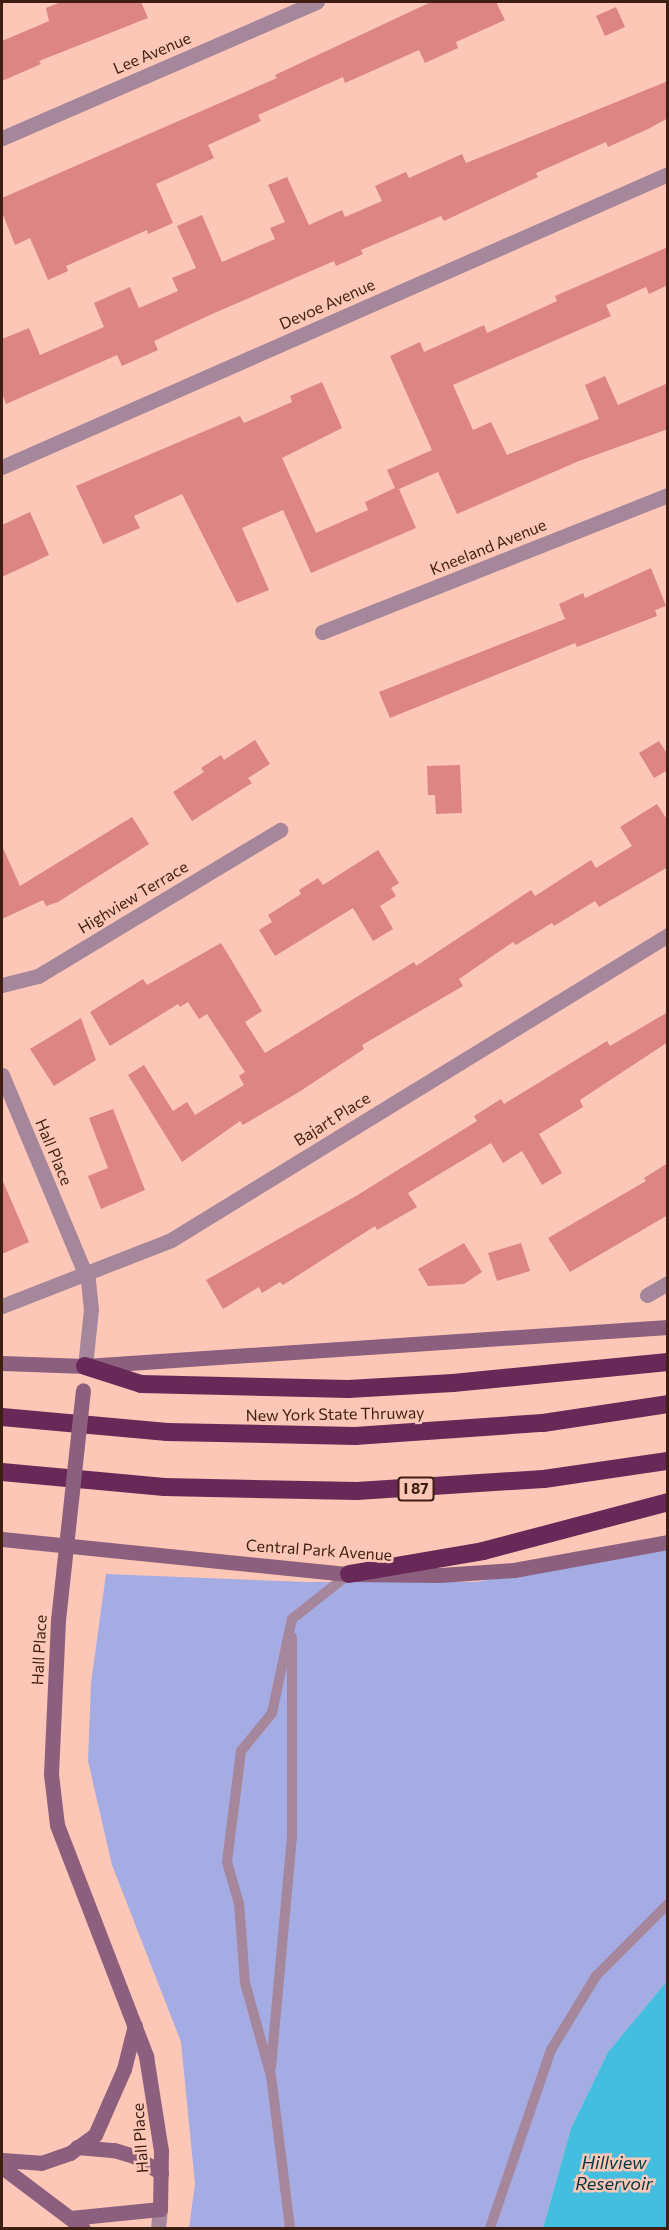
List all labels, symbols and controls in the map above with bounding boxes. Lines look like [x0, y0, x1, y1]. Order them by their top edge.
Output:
street label: Lee Avenue [110, 28, 194, 78]
street label: Devoe Avenue [276, 274, 378, 334]
street label: Kneeland Avenue [427, 515, 549, 579]
street label: Highview Terrace [74, 857, 192, 937]
street label: Bajart Place [290, 1088, 374, 1150]
street label: Hall Place [31, 1116, 77, 1188]
street label: New York State Thruway [245, 1403, 425, 1425]
road number: I 87 [396, 1477, 436, 1501]
street label: Central Park Avenue [245, 1535, 393, 1565]
street label: Hall Place [28, 1614, 50, 1686]
street label: Hall Place [128, 2102, 152, 2174]
water label: Hillview Reservoir [575, 2152, 653, 2194]

